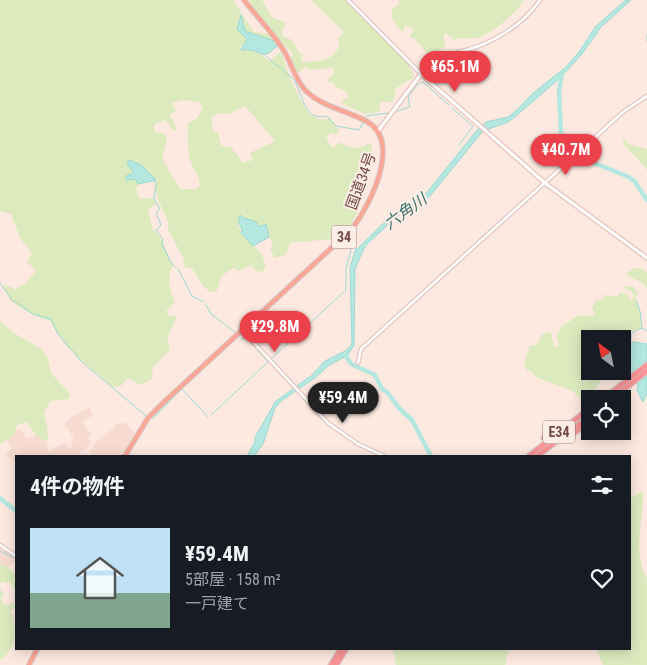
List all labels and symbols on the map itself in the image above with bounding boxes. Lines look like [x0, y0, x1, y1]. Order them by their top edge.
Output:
pin: ¥65.1M [414, 51, 496, 93]
pin: ¥40.7M [525, 134, 607, 176]
street label: 国道34号 [342, 150, 380, 212]
water label: 六角川 [380, 188, 432, 233]
road number: 34 [332, 226, 356, 248]
pin: ¥29.8M [234, 310, 316, 353]
north arrow [581, 330, 631, 380]
pin: ¥59.4M [302, 382, 384, 424]
road number: E34 [543, 421, 575, 444]

